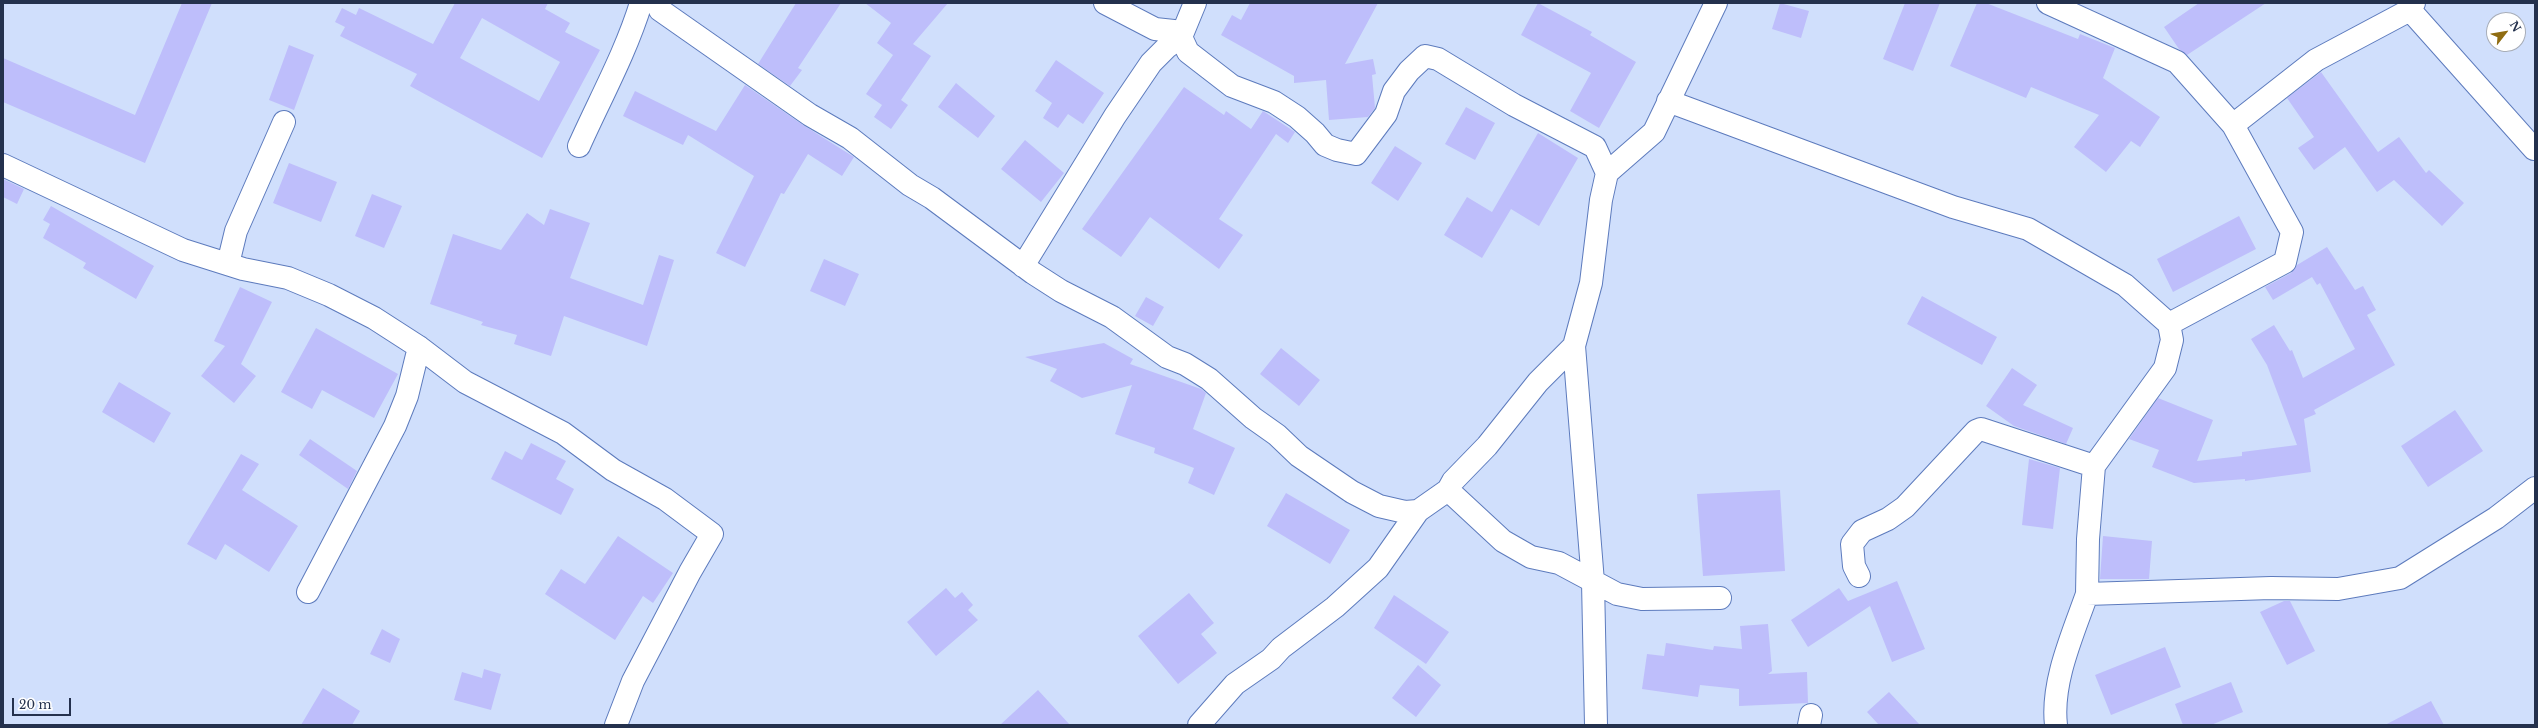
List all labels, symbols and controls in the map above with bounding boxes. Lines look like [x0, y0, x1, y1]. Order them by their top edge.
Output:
north arrow [2486, 12, 2526, 52]
text: N [2507, 18, 2524, 34]
scale bar [14, 690, 73, 716]
text: 20 m [19, 697, 51, 712]

